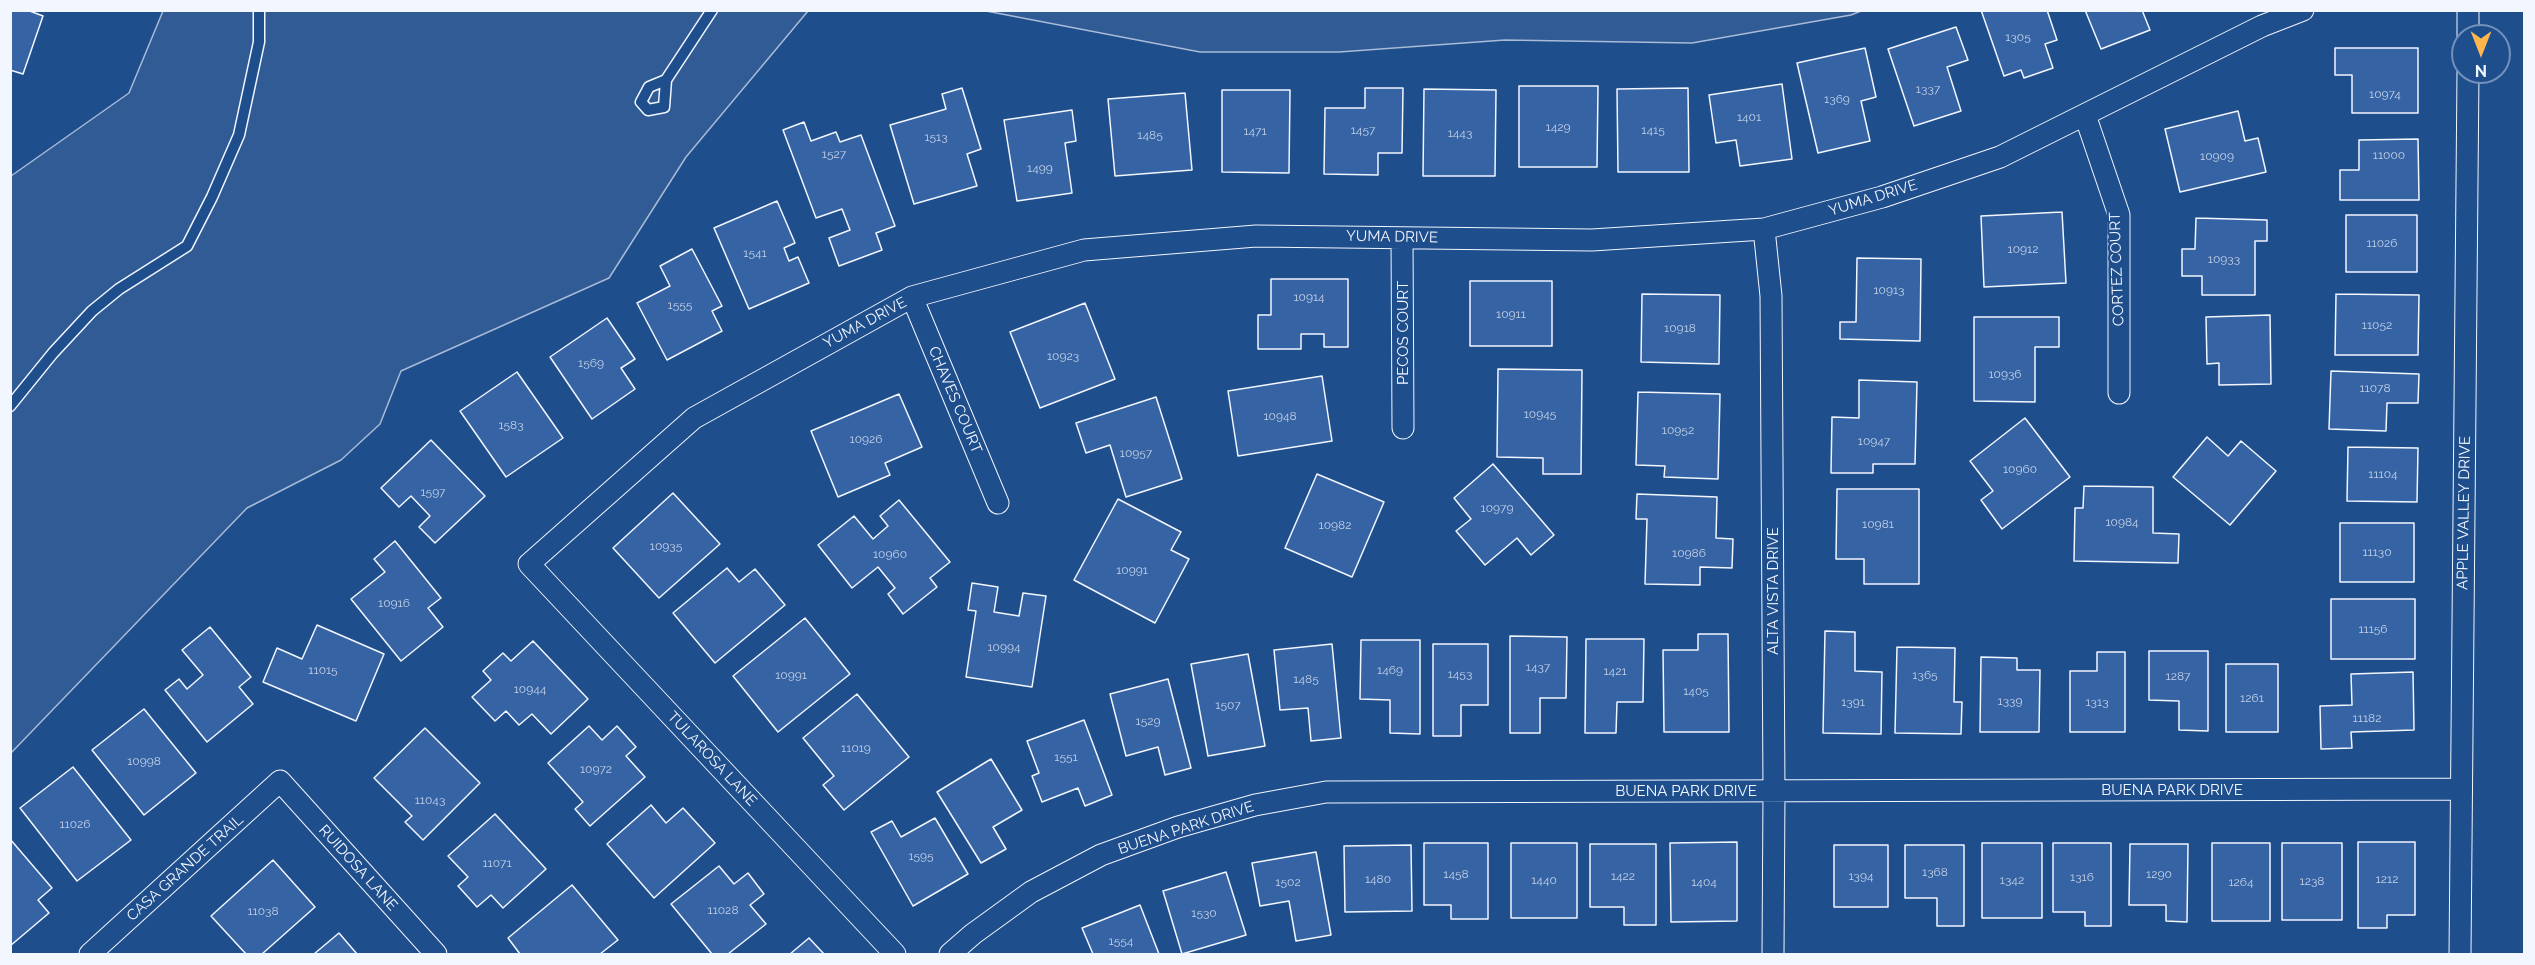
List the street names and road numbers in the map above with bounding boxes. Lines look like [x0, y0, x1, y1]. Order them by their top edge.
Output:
street label: YUMA DRIVE [1826, 176, 1920, 220]
street label: CORTEZ COURT [2106, 212, 2128, 326]
street label: YUMA DRIVE [1346, 227, 1438, 247]
street label: PECOS COURT [1394, 281, 1412, 385]
street label: YUMA DRIVE [820, 294, 910, 352]
street label: CHAVES COURT [924, 344, 986, 456]
street label: APPLE VALLEY DRIVE [2454, 436, 2474, 590]
street label: ALTA VISTA DRIVE [1764, 527, 1782, 655]
street label: TULAROSA LANE [664, 708, 760, 810]
street label: BUENA PARK DRIVE [2101, 781, 2243, 799]
street label: BUENA PARK DRIVE [1615, 782, 1757, 800]
street label: BUENA PARK DRIVE [1116, 798, 1256, 858]
street label: CASA GRANDE TRAIL [123, 811, 247, 925]
street label: RUIDOSA LANE [315, 821, 401, 915]

